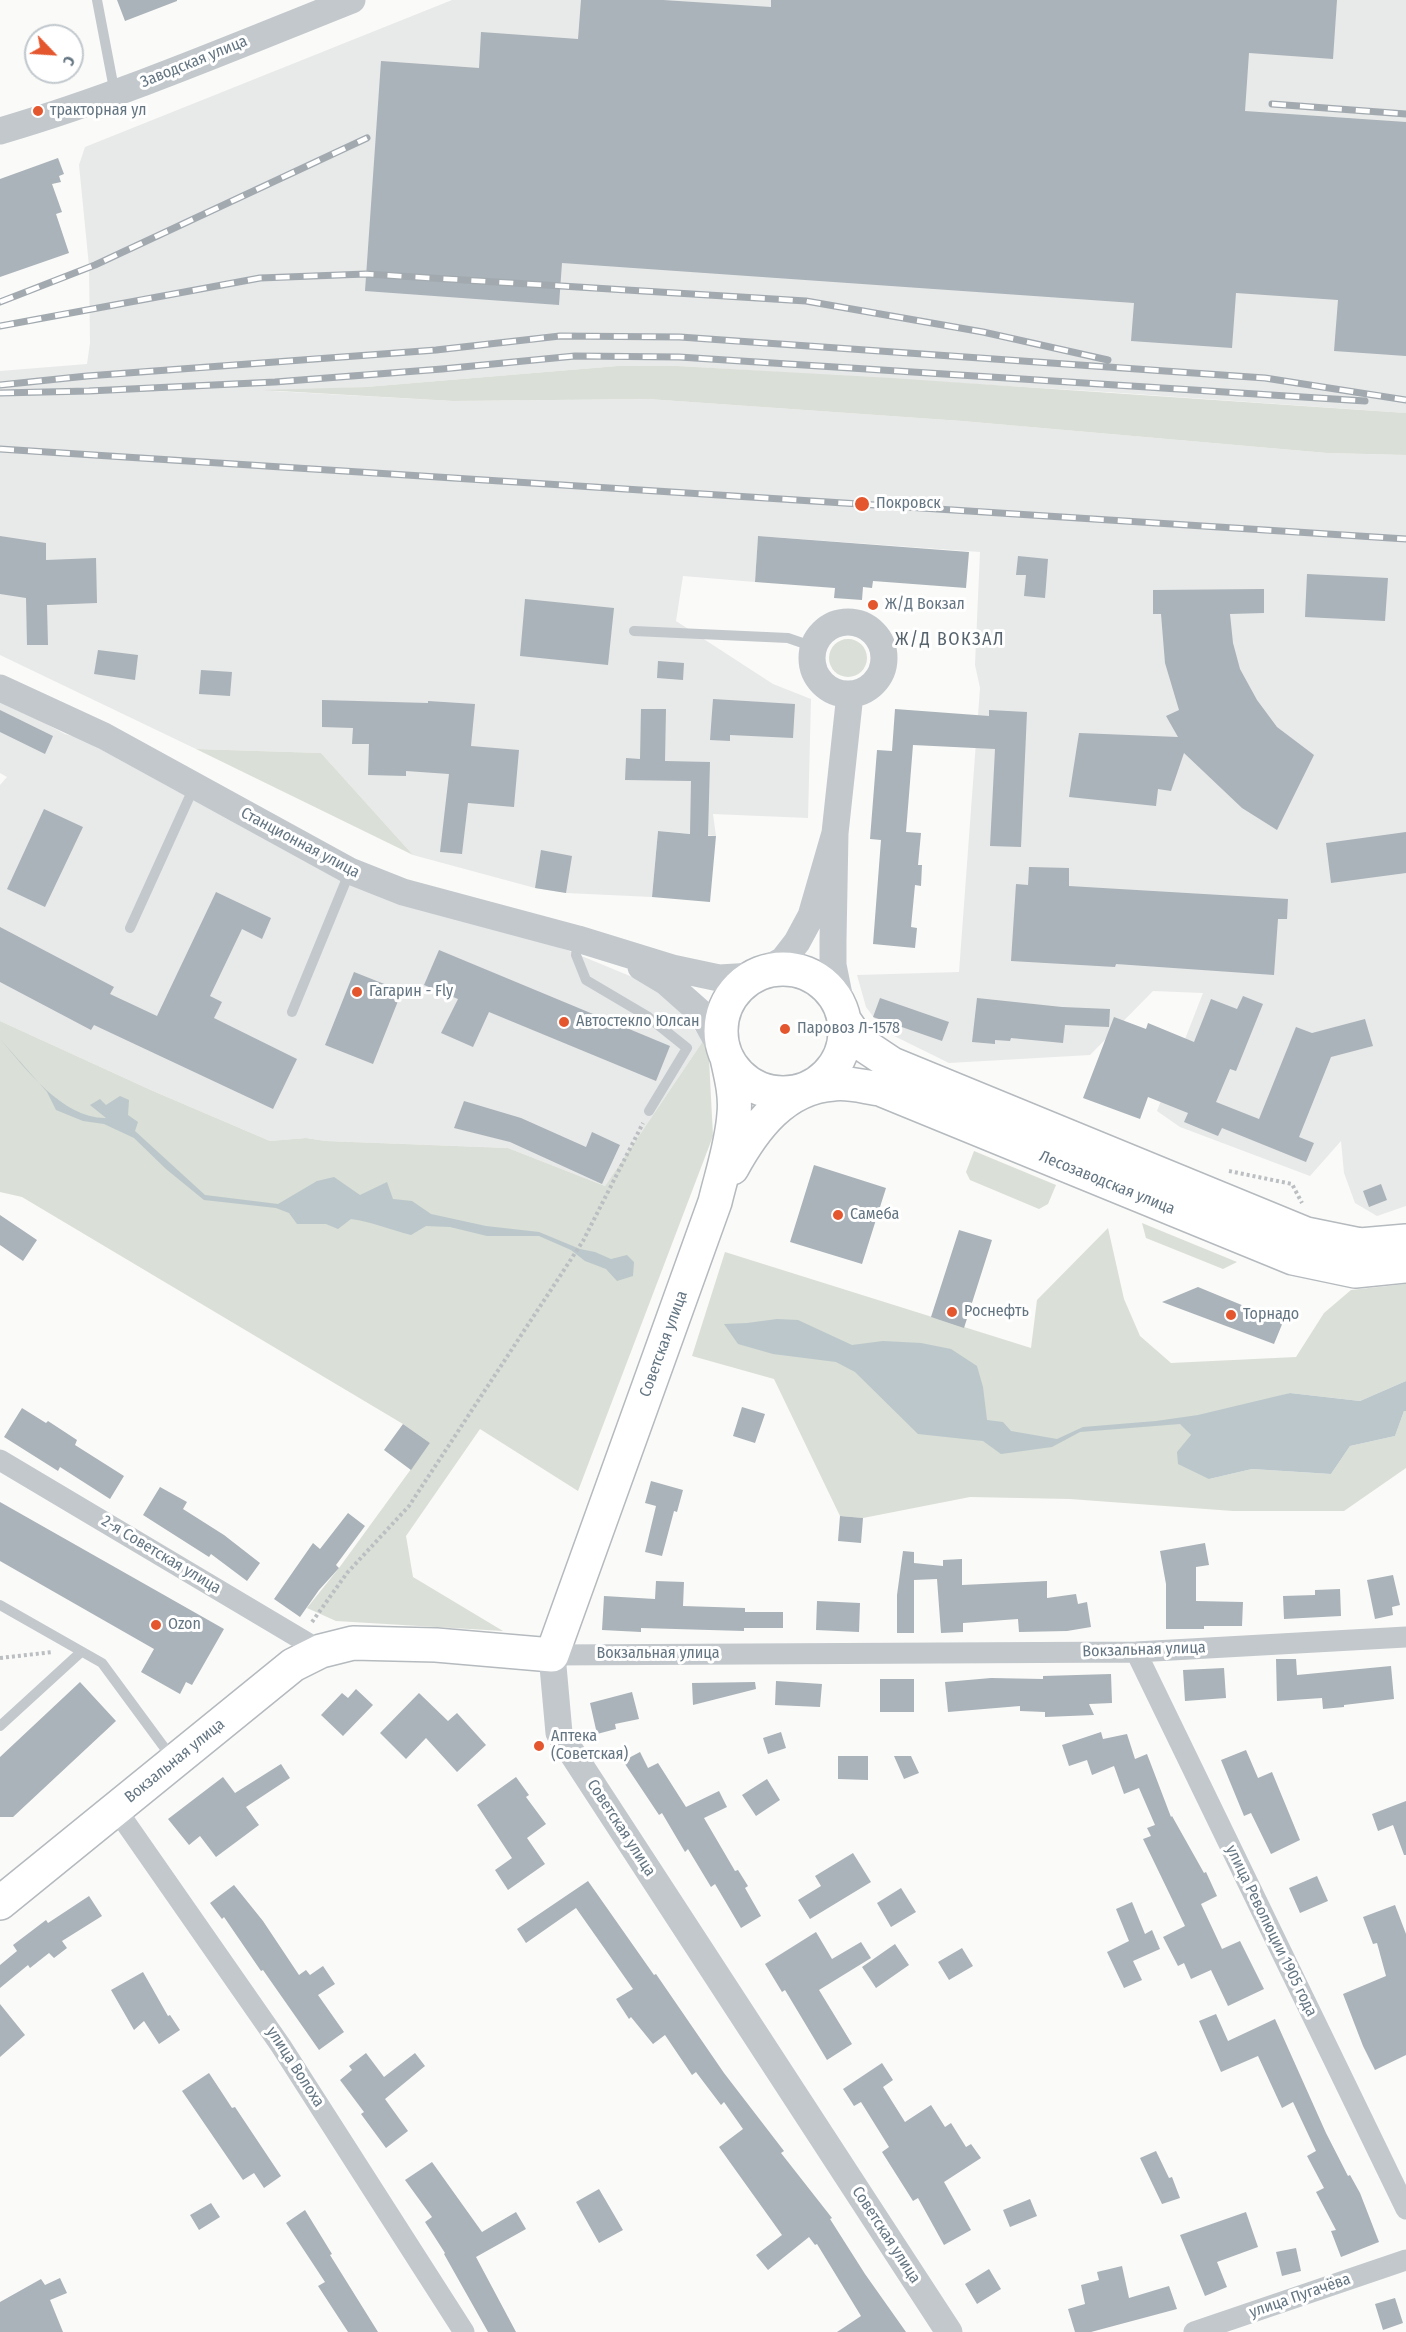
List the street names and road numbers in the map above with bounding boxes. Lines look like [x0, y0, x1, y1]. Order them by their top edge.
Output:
street label: Заводская улица [138, 32, 250, 92]
street label: Станционная улица [237, 804, 363, 882]
street label: Лесозаводская улица [1036, 1147, 1178, 1219]
street label: Советская улица [636, 1288, 692, 1400]
street label: 2-я Советская улица [98, 1512, 224, 1598]
street label: Вокзальная улица [1082, 1638, 1206, 1662]
street label: Вокзальная улица [596, 1644, 720, 1664]
street label: Вокзальная улица [121, 1715, 229, 1807]
street label: Советская улица [583, 1776, 659, 1880]
street label: улица Революции 1905 года [1221, 1842, 1321, 2020]
street label: улица Волоха [262, 2023, 328, 2111]
street label: Советская улица [848, 2183, 924, 2287]
street label: улица Пугачёва [1247, 2270, 1353, 2322]

